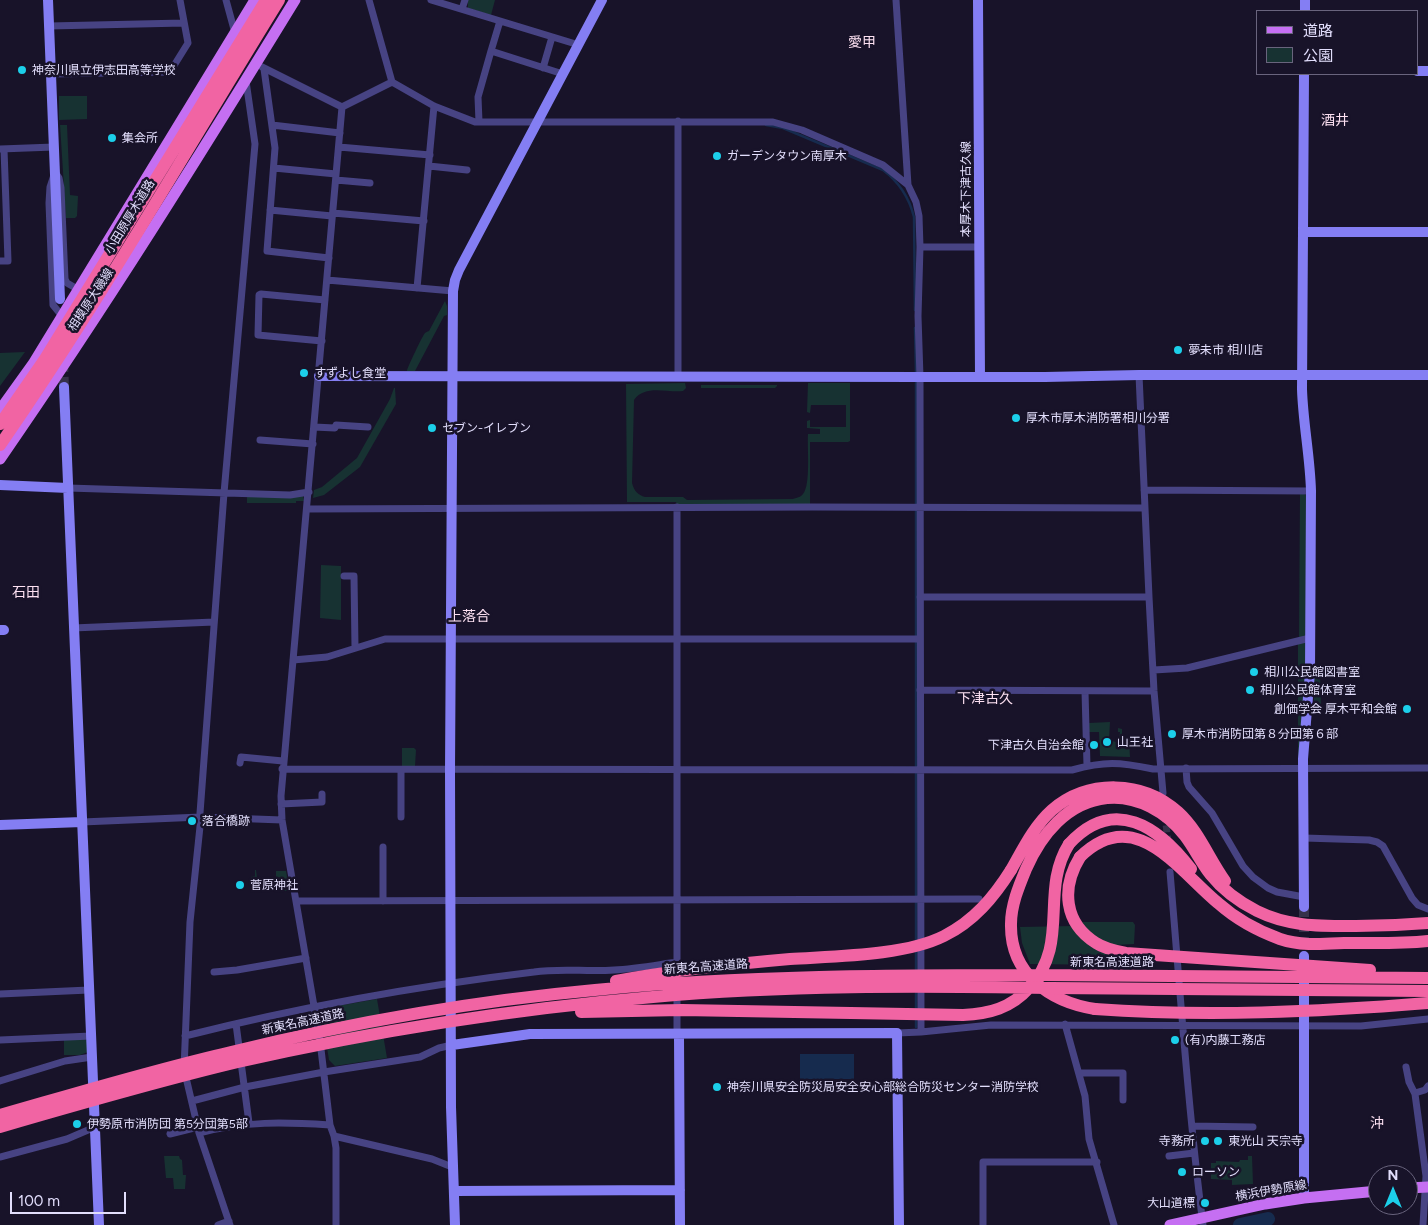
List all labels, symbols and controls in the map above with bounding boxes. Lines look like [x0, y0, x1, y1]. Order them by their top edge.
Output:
legend [1256, 10, 1418, 75]
text: 道路 [1303, 22, 1333, 40]
district label: 愛甲 [848, 35, 876, 51]
text: 公園 [1303, 47, 1333, 65]
place label: 神奈川県立伊志田高等学校 [32, 63, 176, 77]
marker: 神奈川県立伊志田高等学校 [16, 64, 28, 76]
district label: 酒井 [1321, 113, 1349, 129]
place label: 集会所 [122, 131, 158, 145]
marker: 集会所 [106, 132, 118, 144]
street label: 本厚木下津古久線 [959, 141, 973, 237]
place label: ガーデンタウン南厚木 [727, 149, 847, 163]
marker: ガーデンタウン南厚木 [711, 150, 723, 162]
street label: 小田原厚木道路 [102, 177, 158, 257]
street label: 相模原大磯線 [65, 266, 117, 334]
place label: 夢未市 相川店 [1188, 343, 1263, 357]
marker: 夢未市 相川店 [1172, 344, 1184, 356]
place label: すずよし食堂 [314, 366, 386, 380]
marker: すずよし食堂 [298, 367, 310, 379]
place label: 厚木市厚木消防署相川分署 [1026, 411, 1170, 425]
marker: 厚木市厚木消防署相川分署 [1010, 412, 1022, 424]
place label: セブン-イレブン [442, 421, 531, 435]
marker: セブン-イレブン [426, 422, 438, 434]
district label: 石田 [12, 585, 40, 601]
district label: 上落合 [448, 609, 490, 625]
place label: 相川公民館図書室 [1264, 665, 1360, 679]
marker: 相川公民館図書室 [1248, 666, 1260, 678]
place label: 相川公民館体育室 [1260, 683, 1356, 697]
marker: 相川公民館体育室 [1244, 684, 1256, 696]
district label: 下津古久 [957, 691, 1013, 707]
place label: 創価学会 厚木平和会館 [1274, 702, 1397, 716]
marker: 創価学会 厚木平和会館 [1401, 703, 1413, 715]
place label: 厚木市消防団第８分団第６部 [1182, 727, 1338, 741]
marker: 厚木市消防団第８分団第６部 [1166, 728, 1178, 740]
place label: 山王社 [1117, 735, 1153, 749]
marker: 山王社 [1101, 736, 1113, 748]
place label: 下津古久自治会館 [988, 738, 1084, 752]
marker: 下津古久自治会館 [1088, 739, 1100, 751]
place label: 落合橋跡 [202, 814, 250, 828]
marker: 落合橋跡 [186, 815, 198, 827]
place label: 菅原神社 [250, 878, 298, 892]
marker: 菅原神社 [234, 879, 246, 891]
street label: 新東名高速道路 [1070, 955, 1154, 969]
street label: 新東名高速道路 [664, 957, 748, 977]
street label: 新東名高速道路 [260, 1006, 346, 1038]
place label: (有)内藤工務店 [1185, 1033, 1265, 1047]
marker: (有)内藤工務店 [1169, 1034, 1181, 1046]
place label: 神奈川県安全防災局安全安心部総合防災センター消防学校 [727, 1080, 1039, 1094]
marker: 神奈川県安全防災局安全安心部総合防災センター消防学校 [711, 1081, 723, 1093]
district label: 沖 [1370, 1116, 1384, 1132]
place label: 伊勢原市消防団 第5分団第5部 [87, 1117, 248, 1131]
marker: 伊勢原市消防団 第5分団第5部 [71, 1118, 83, 1130]
place label: 寺務所 [1159, 1134, 1195, 1148]
place label: 東光山 天宗寺 [1228, 1134, 1303, 1148]
marker: 寺務所 [1199, 1135, 1211, 1147]
marker: 東光山 天宗寺 [1212, 1135, 1224, 1147]
place label: ローソン [1192, 1165, 1240, 1179]
north arrow [1368, 1165, 1418, 1215]
marker: ローソン [1176, 1166, 1188, 1178]
text: N [1388, 1167, 1398, 1184]
street label: 横浜伊勢原線 [1234, 1178, 1308, 1204]
scale bar [12, 1182, 129, 1214]
text: 100 m [18, 1192, 60, 1210]
place label: 大山道標 [1147, 1196, 1195, 1210]
marker: 大山道標 [1199, 1197, 1211, 1209]

